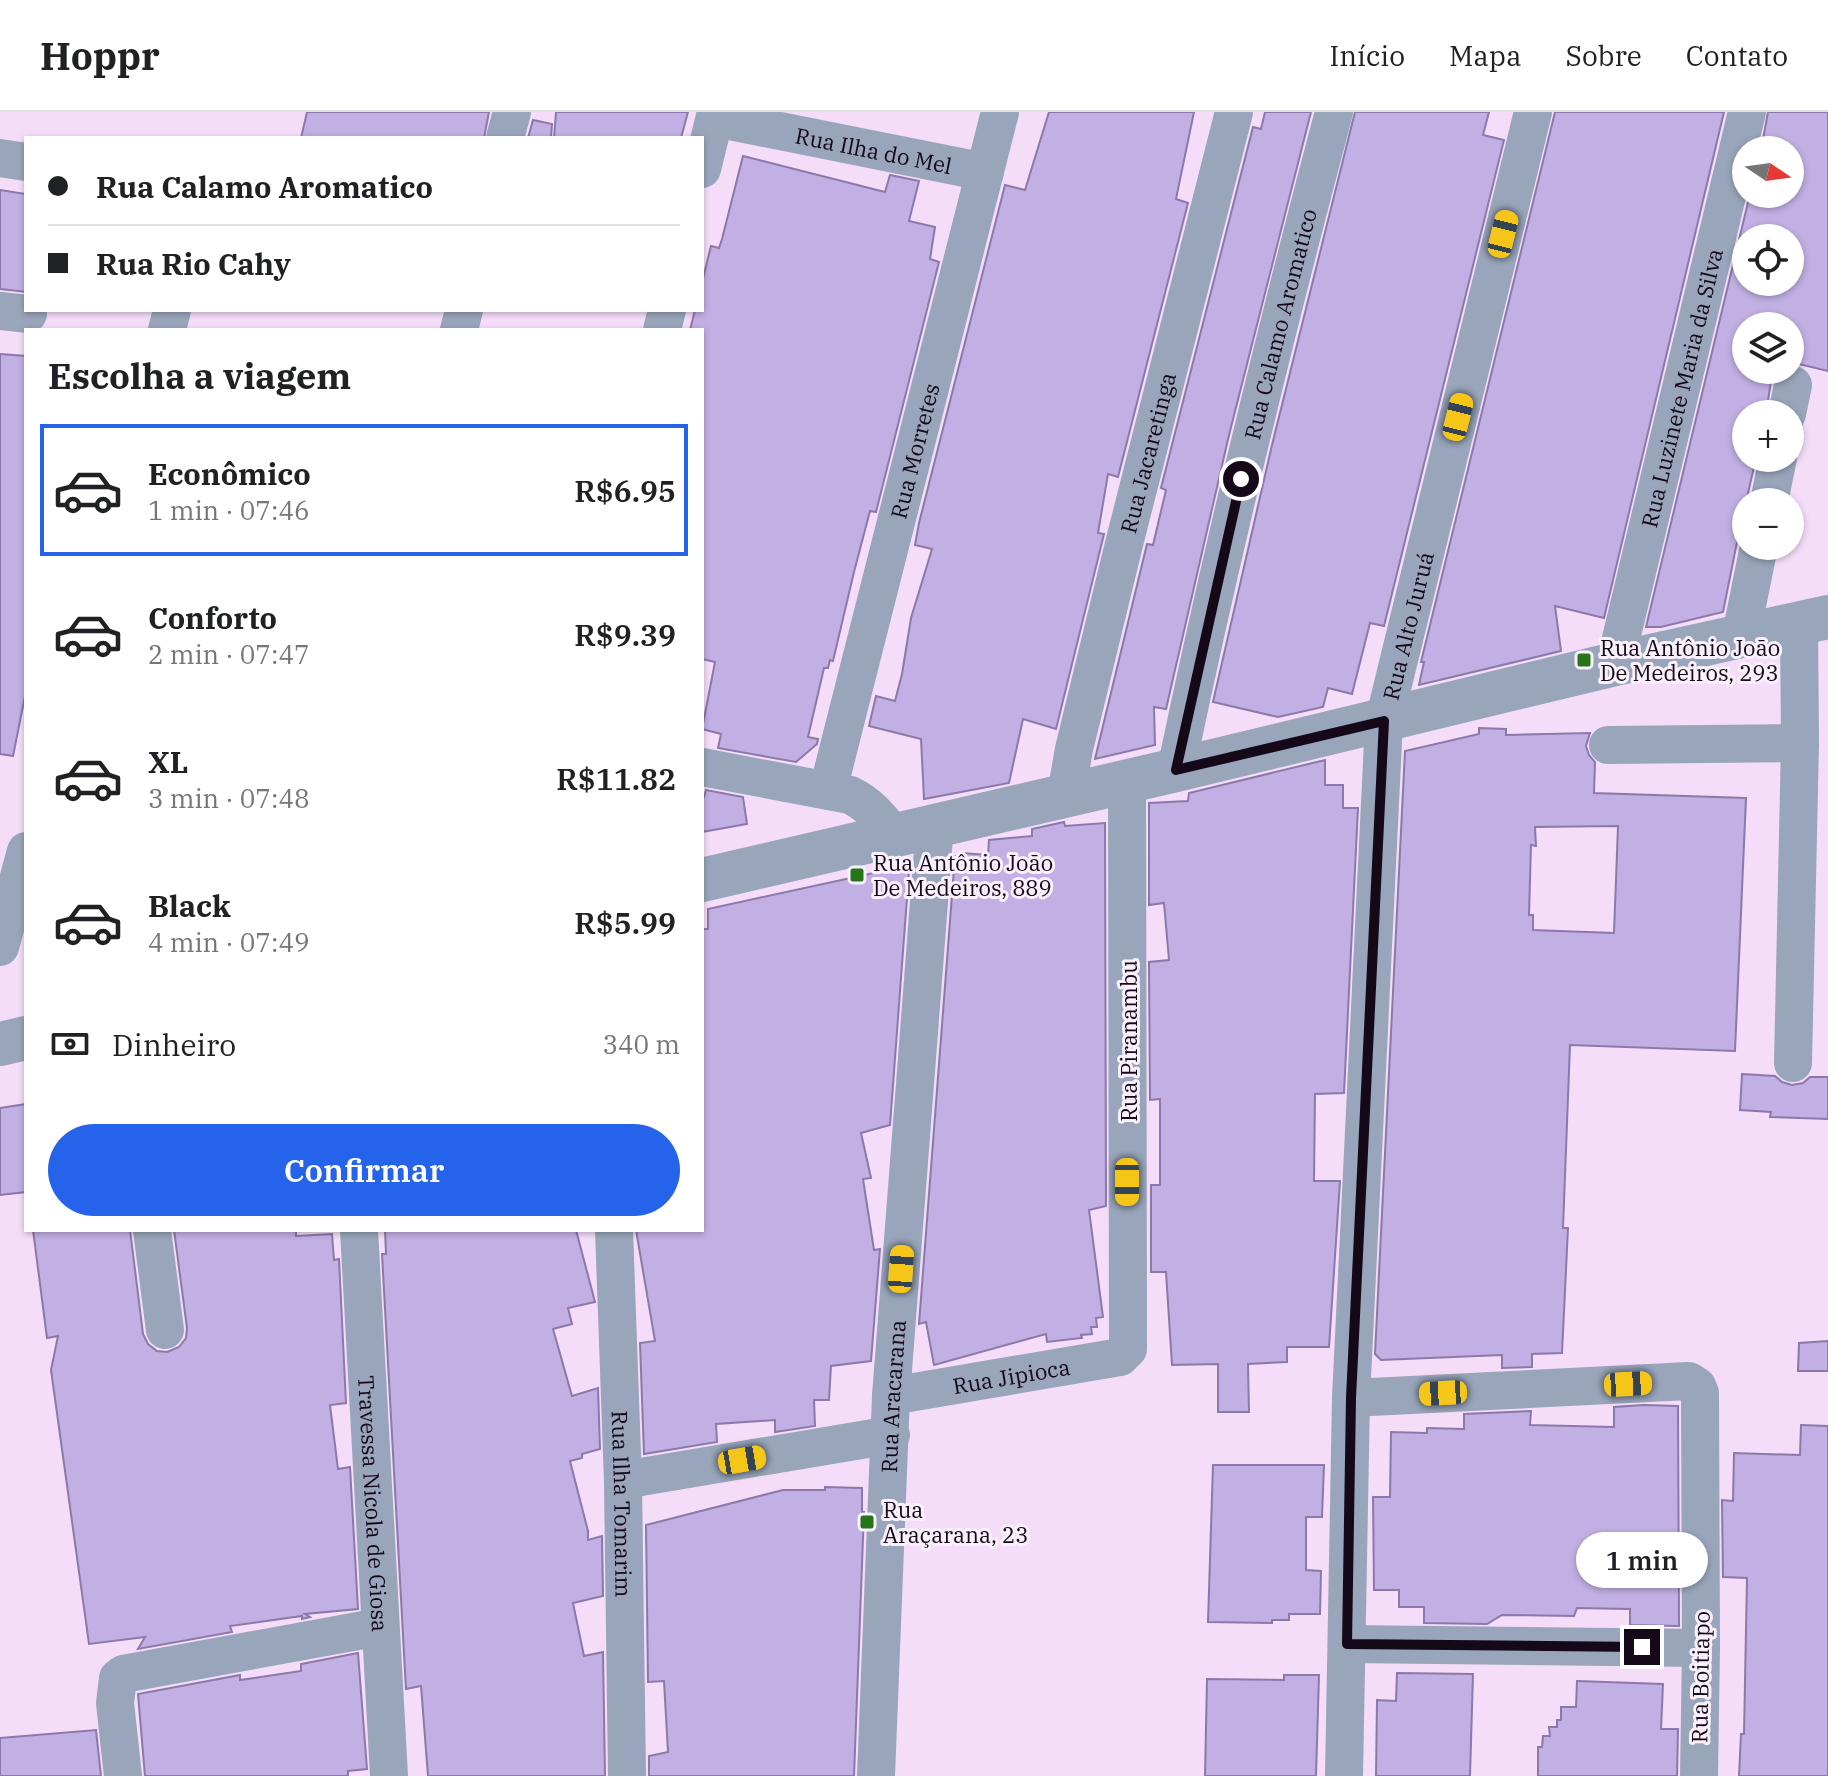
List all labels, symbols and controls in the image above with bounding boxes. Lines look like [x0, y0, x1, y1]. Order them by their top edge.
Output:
text: Hoppr [40, 31, 160, 80]
text: Início [1330, 37, 1405, 74]
text: Mapa [1449, 37, 1521, 74]
text: Sobre [1565, 37, 1642, 74]
text: Contato [1686, 37, 1788, 74]
street label: Rua Ilha do Mel [793, 120, 955, 180]
north arrow [1732, 136, 1804, 208]
map controls [1732, 136, 1804, 560]
text: Rua Calamo Aromatico [96, 167, 433, 206]
street label: Rua Calamo Aromatico [1237, 205, 1323, 442]
car [1486, 208, 1520, 260]
button: locate [1732, 224, 1804, 296]
text: Rua Rio Cahy [96, 244, 291, 283]
street label: Rua Luzinete Maria da Silva [1634, 245, 1728, 530]
button: layers [1732, 312, 1804, 384]
text: Escolha a viagem [48, 352, 351, 399]
street label: Rua Jacaretinga [1113, 369, 1182, 536]
street label: Rua Morretes [883, 380, 945, 522]
car [1441, 391, 1475, 443]
button: + [1732, 400, 1804, 472]
icon: car [52, 454, 124, 526]
text: Econômico [148, 454, 311, 493]
route start [1223, 461, 1259, 497]
text: R$6.95 [574, 471, 676, 510]
button: − [1732, 488, 1804, 560]
text: 1 min · 07:46 [148, 493, 310, 527]
street label: Rua Alto Juruá [1375, 549, 1439, 703]
icon: car [52, 598, 124, 670]
text: Conforto [148, 598, 277, 637]
text: R$9.39 [574, 615, 676, 654]
place label: Rua Antônio João De Medeiros, 293 [1600, 633, 1780, 687]
text: 2 min · 07:47 [148, 637, 310, 671]
marker: Rua Antônio João De Medeiros, 293 [1575, 651, 1593, 669]
icon: car [52, 742, 124, 814]
text: XL [148, 742, 188, 781]
text: R$11.82 [556, 759, 676, 798]
text: 3 min · 07:48 [148, 781, 310, 815]
place label: Rua Antônio João De Medeiros, 889 [873, 848, 1053, 902]
marker: Rua Antônio João De Medeiros, 889 [848, 866, 866, 884]
icon: car [52, 886, 124, 958]
text: Black [148, 886, 231, 925]
text: R$5.99 [574, 903, 676, 942]
text: 4 min · 07:49 [148, 925, 310, 959]
street label: Rua Piranambu [1114, 960, 1143, 1122]
icon: cash [48, 1022, 92, 1066]
text: Dinheiro [112, 1025, 236, 1064]
text: 340 m [602, 1027, 680, 1061]
button: Confirmar [48, 1124, 680, 1216]
car [1115, 1158, 1139, 1206]
car [887, 1244, 915, 1294]
street label: Rua Aracarana [873, 1319, 911, 1474]
street label: Rua Jipioca [950, 1351, 1072, 1400]
car [1603, 1371, 1653, 1397]
street label: Travessa Nicola de Giosa [353, 1375, 396, 1633]
car [1418, 1380, 1468, 1406]
street label: Rua Ilha Tomarim [606, 1410, 639, 1598]
car [716, 1444, 768, 1476]
place label: Rua Araçarana, 23 [883, 1495, 1028, 1549]
marker: Rua Araçarana, 23 [858, 1513, 876, 1531]
callout: 1 min [1576, 1531, 1708, 1587]
text: 1 min [1606, 1543, 1678, 1577]
street label: Rua Boitiapo [1684, 1611, 1716, 1743]
route end [1624, 1629, 1660, 1665]

